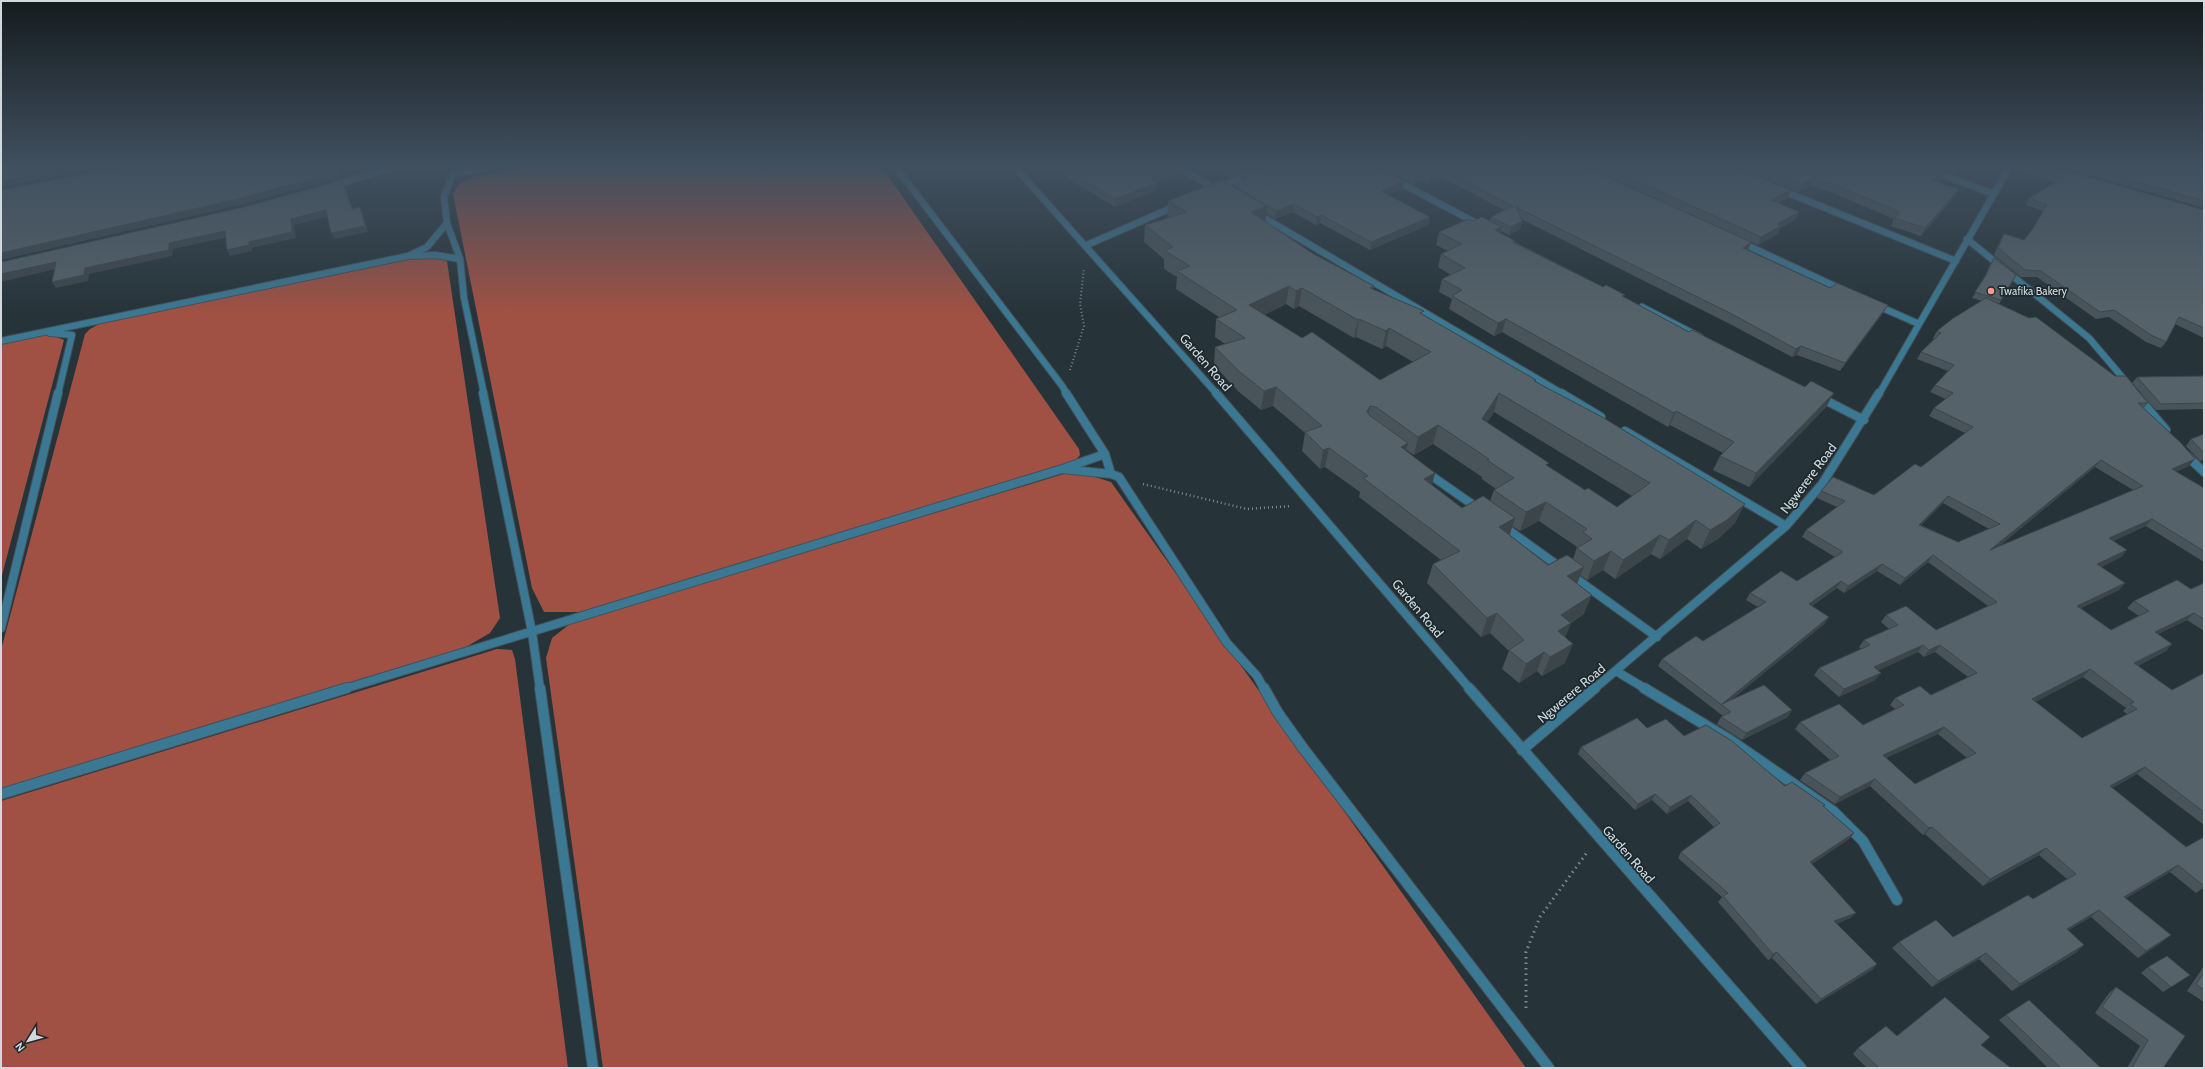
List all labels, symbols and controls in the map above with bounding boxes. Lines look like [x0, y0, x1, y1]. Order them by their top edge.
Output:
place label: Twafika Bakery [1999, 284, 2067, 298]
marker: Twafika Bakery [1986, 286, 1996, 296]
street label: Garden Road [1177, 330, 1235, 394]
street label: Ngwerere Road [1776, 440, 1840, 516]
street label: Garden Road [1389, 576, 1447, 640]
street label: Ngwerere Road [1534, 660, 1608, 726]
street label: Garden Road [1600, 822, 1658, 886]
north arrow [8, 1021, 48, 1061]
text: N [12, 1040, 28, 1054]

